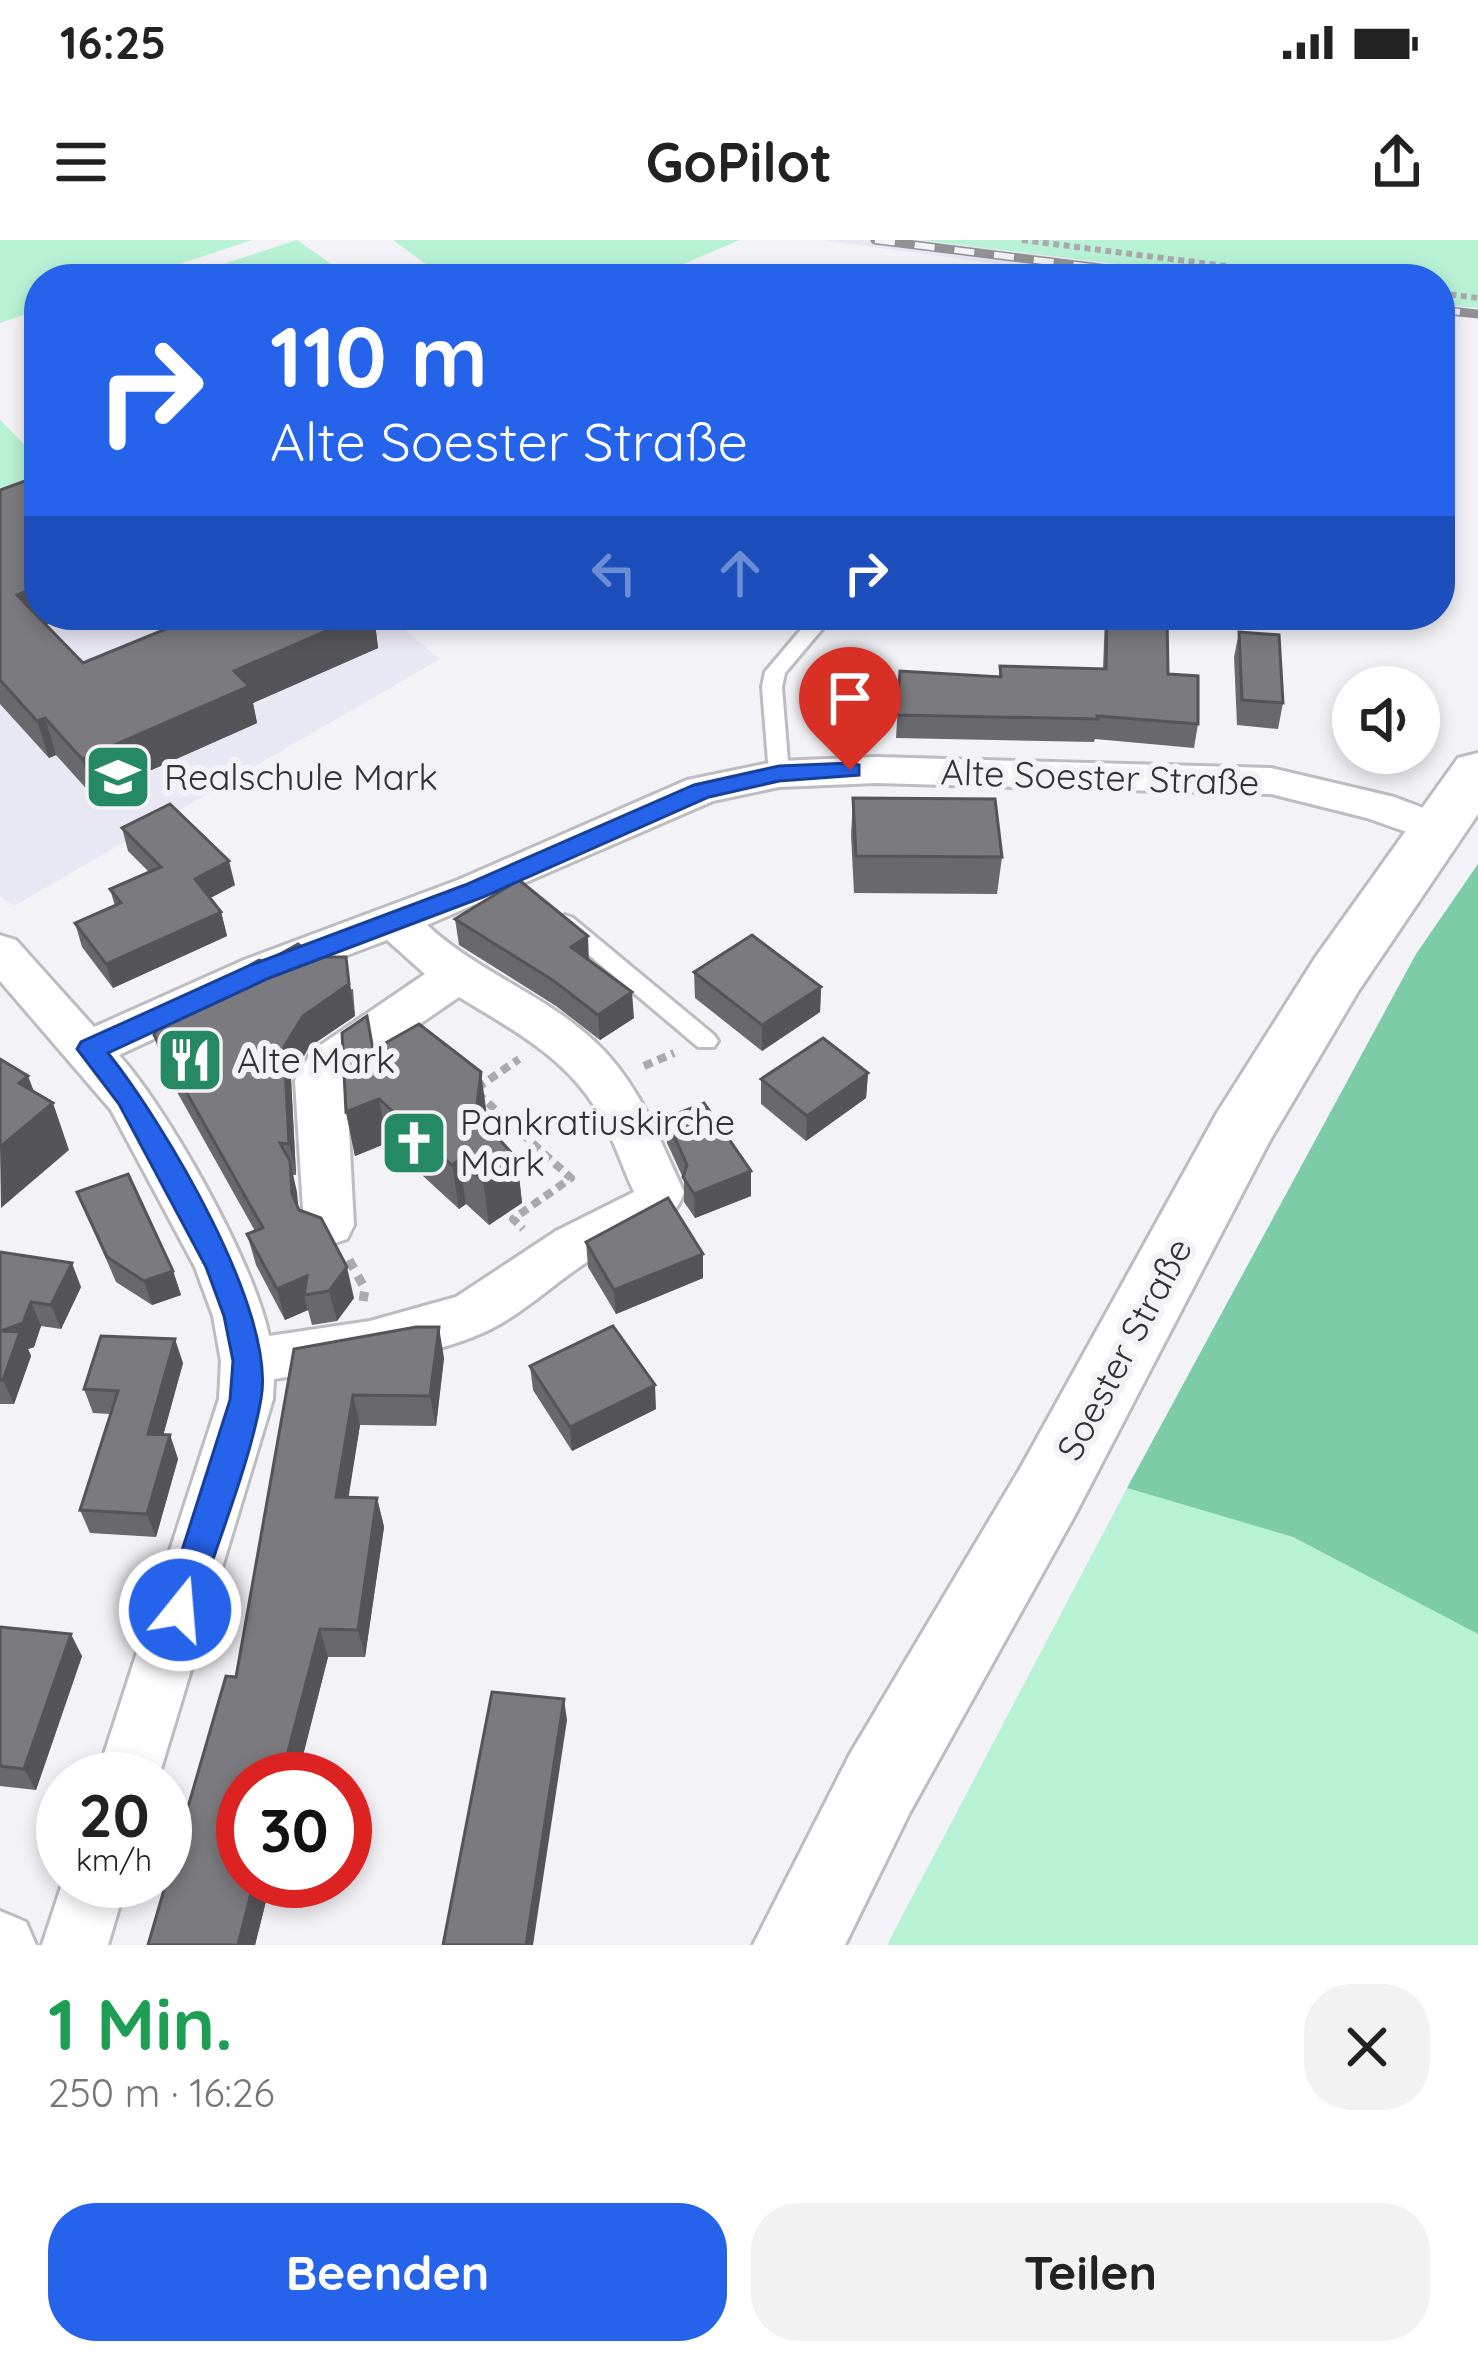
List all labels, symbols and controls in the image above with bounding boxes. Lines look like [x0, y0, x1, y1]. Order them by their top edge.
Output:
text: 16:25 [60, 14, 166, 70]
text: GoPilot [646, 128, 832, 196]
icon: menu [48, 129, 114, 195]
icon: share [1364, 129, 1430, 195]
text: 110 m [270, 303, 488, 408]
icon: right [72, 312, 228, 468]
text: Alte Soester Straße [270, 407, 748, 475]
icon: left [581, 540, 647, 606]
icon: ahead [707, 540, 773, 606]
icon: right [833, 540, 899, 606]
pin [799, 647, 901, 770]
icon: arrive [817, 665, 883, 731]
map controls [1332, 666, 1440, 774]
button: sound [1332, 666, 1440, 774]
school or university icon: Realschule Mark [83, 742, 153, 812]
street label: Alte Soester Straße [940, 748, 1260, 805]
place label: Realschule Mark [164, 754, 438, 799]
restaurant icon: Alte Mark [155, 1025, 225, 1095]
place label: Alte Mark [237, 1037, 395, 1082]
place label: Pankratiuskirche Mark [460, 1099, 735, 1185]
church icon: Pankratiuskirche Mark [379, 1108, 449, 1178]
street label: Soester Straße [1046, 1230, 1201, 1468]
position arrow [117, 1547, 243, 1673]
speed limit sign: 30 [216, 1752, 372, 1908]
text: 20 [79, 1777, 149, 1852]
text: km/h [76, 1841, 152, 1879]
text: 1 Min. [48, 1978, 233, 2068]
button: close [1304, 1984, 1430, 2110]
text: 250 m · 16:26 [48, 2068, 274, 2117]
button: Beenden [48, 2203, 727, 2341]
button: Teilen [751, 2203, 1430, 2341]

